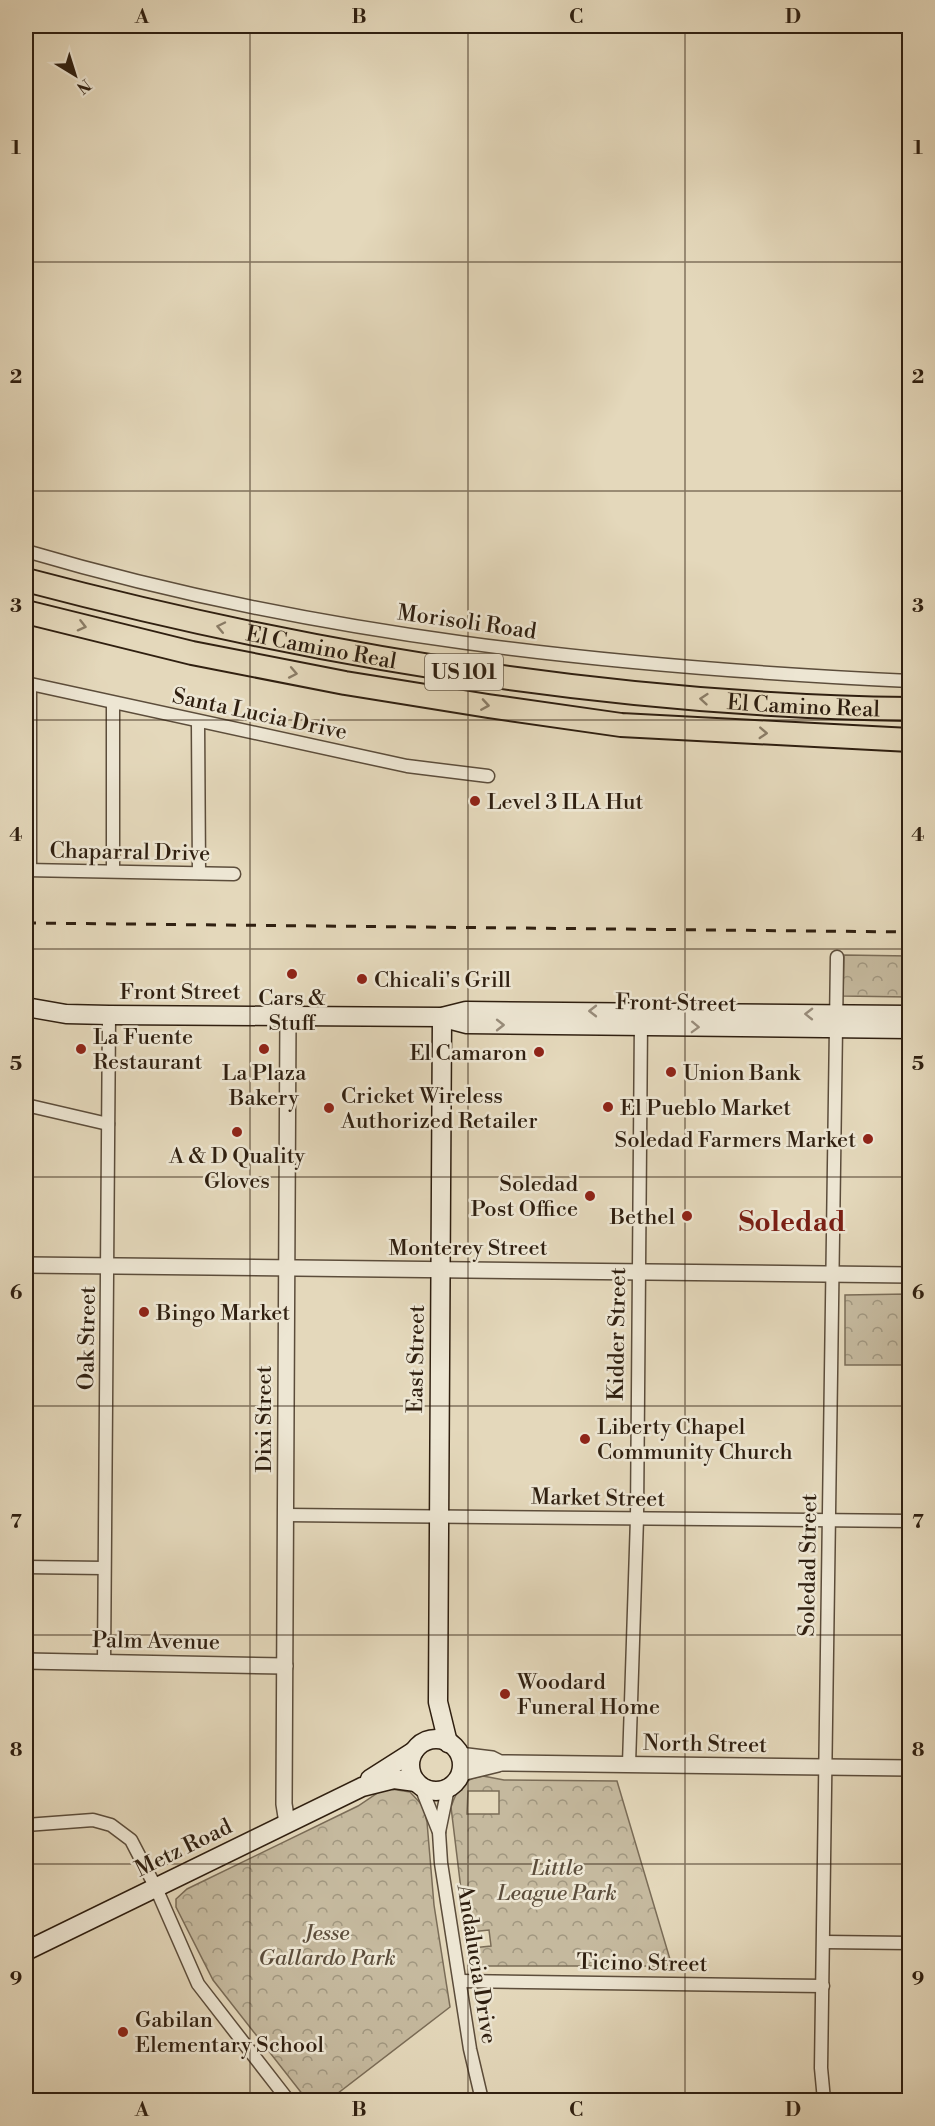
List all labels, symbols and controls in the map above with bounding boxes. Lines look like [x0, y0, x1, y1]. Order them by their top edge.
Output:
text: A [134, 5, 150, 30]
text: B [351, 5, 367, 30]
text: C [569, 5, 583, 30]
text: D [785, 5, 801, 30]
north arrow [45, 45, 105, 105]
text: N [72, 74, 95, 98]
text: 1 [11, 136, 21, 161]
text: 1 [913, 136, 923, 161]
text: 2 [10, 365, 22, 390]
text: 2 [912, 365, 924, 390]
text: 3 [10, 594, 22, 619]
text: 3 [912, 594, 924, 619]
street label: Morisoli Road [395, 599, 539, 646]
one-way arrow [77, 619, 87, 632]
one-way arrow [216, 621, 226, 634]
street label: El Camino Real [243, 621, 399, 676]
road number: US 101 [425, 654, 503, 690]
one-way arrow [288, 666, 298, 679]
street label: Santa Lucia Drive [170, 683, 349, 746]
street label: El Camino Real [726, 689, 881, 723]
one-way arrow [700, 693, 709, 706]
one-way arrow [481, 699, 490, 711]
one-way arrow [758, 726, 767, 739]
place label: Level 3 ILA Hut [487, 789, 644, 816]
marker: Level 3 ILA Hut [468, 794, 482, 808]
text: 4 [9, 823, 23, 848]
text: 4 [911, 823, 925, 848]
street label: Chaparral Drive [49, 838, 211, 867]
marker: Cars & Stuff [285, 967, 299, 981]
place label: Chicali's Grill [374, 967, 512, 994]
marker: Chicali's Grill [355, 972, 369, 986]
street label: Front Street [119, 979, 241, 1006]
place label: Cars & Stuff [258, 985, 326, 1037]
street label: Front Street [615, 989, 737, 1018]
one-way arrow [589, 1005, 598, 1017]
one-way arrow [805, 1007, 814, 1020]
one-way arrow [495, 1019, 504, 1031]
one-way arrow [690, 1021, 699, 1033]
place label: La Fuente Restaurant [93, 1024, 202, 1076]
place label: El Camaron [409, 1040, 527, 1067]
marker: La Fuente Restaurant [74, 1042, 88, 1056]
marker: La Plaza Bakery [257, 1042, 271, 1056]
marker: El Camaron [532, 1045, 546, 1059]
text: 5 [10, 1052, 22, 1077]
text: 5 [912, 1052, 924, 1077]
place label: La Plaza Bakery [222, 1060, 307, 1112]
place label: Union Bank [683, 1060, 802, 1087]
marker: Union Bank [664, 1065, 678, 1079]
place label: Cricket Wireless Authorized Retailer [340, 1083, 538, 1135]
place label: El Pueblo Market [620, 1095, 791, 1122]
marker: El Pueblo Market [601, 1100, 615, 1114]
marker: Cricket Wireless Authorized Retailer [322, 1101, 336, 1115]
marker: A & D Quality Gloves [230, 1125, 244, 1139]
place label: Soledad Farmers Market [615, 1127, 856, 1154]
marker: Soledad Farmers Market [861, 1132, 875, 1146]
place label: A & D Quality Gloves [168, 1143, 305, 1195]
place label: Soledad Post Office [471, 1171, 578, 1223]
marker: Soledad Post Office [583, 1189, 597, 1203]
place label: Bethel [609, 1204, 675, 1231]
district label: Soledad [738, 1205, 846, 1240]
marker: Bethel [680, 1209, 694, 1223]
street label: Monterey Street [389, 1235, 548, 1262]
street label: Kidder Street [603, 1267, 632, 1401]
text: 6 [10, 1281, 23, 1306]
text: 6 [912, 1281, 925, 1306]
street label: Oak Street [73, 1286, 102, 1390]
place label: Bingo Market [155, 1300, 290, 1327]
street label: East Street [402, 1304, 431, 1413]
marker: Bingo Market [137, 1305, 151, 1319]
street label: Dixi Street [251, 1365, 278, 1473]
place label: Liberty Chapel Community Church [597, 1414, 793, 1466]
marker: Liberty Chapel Community Church [578, 1432, 592, 1446]
street label: Market Street [531, 1484, 666, 1513]
street label: Soledad Street [794, 1493, 823, 1637]
text: 7 [10, 1510, 22, 1535]
text: 7 [912, 1510, 924, 1535]
street label: Palm Avenue [92, 1627, 220, 1656]
place label: Woodard Funeral Home [516, 1669, 660, 1721]
marker: Woodard Funeral Home [498, 1687, 512, 1701]
street label: North Street [643, 1730, 767, 1759]
text: 8 [10, 1738, 23, 1763]
text: 8 [912, 1738, 925, 1763]
street label: Metz Road [131, 1813, 237, 1883]
park label: Little League Park [496, 1855, 617, 1907]
street label: Andalucia Drive [450, 1882, 502, 2046]
park label: Jesse Gallardo Park [258, 1920, 396, 1972]
street label: Ticino Street [576, 1949, 708, 1978]
text: 9 [10, 1967, 22, 1992]
text: 9 [912, 1967, 924, 1992]
place label: Gabilan Elementary School [135, 2007, 325, 2059]
marker: Gabilan Elementary School [116, 2025, 130, 2039]
text: A [134, 2098, 150, 2123]
text: B [351, 2098, 367, 2123]
text: C [569, 2098, 583, 2123]
text: D [785, 2098, 801, 2123]

